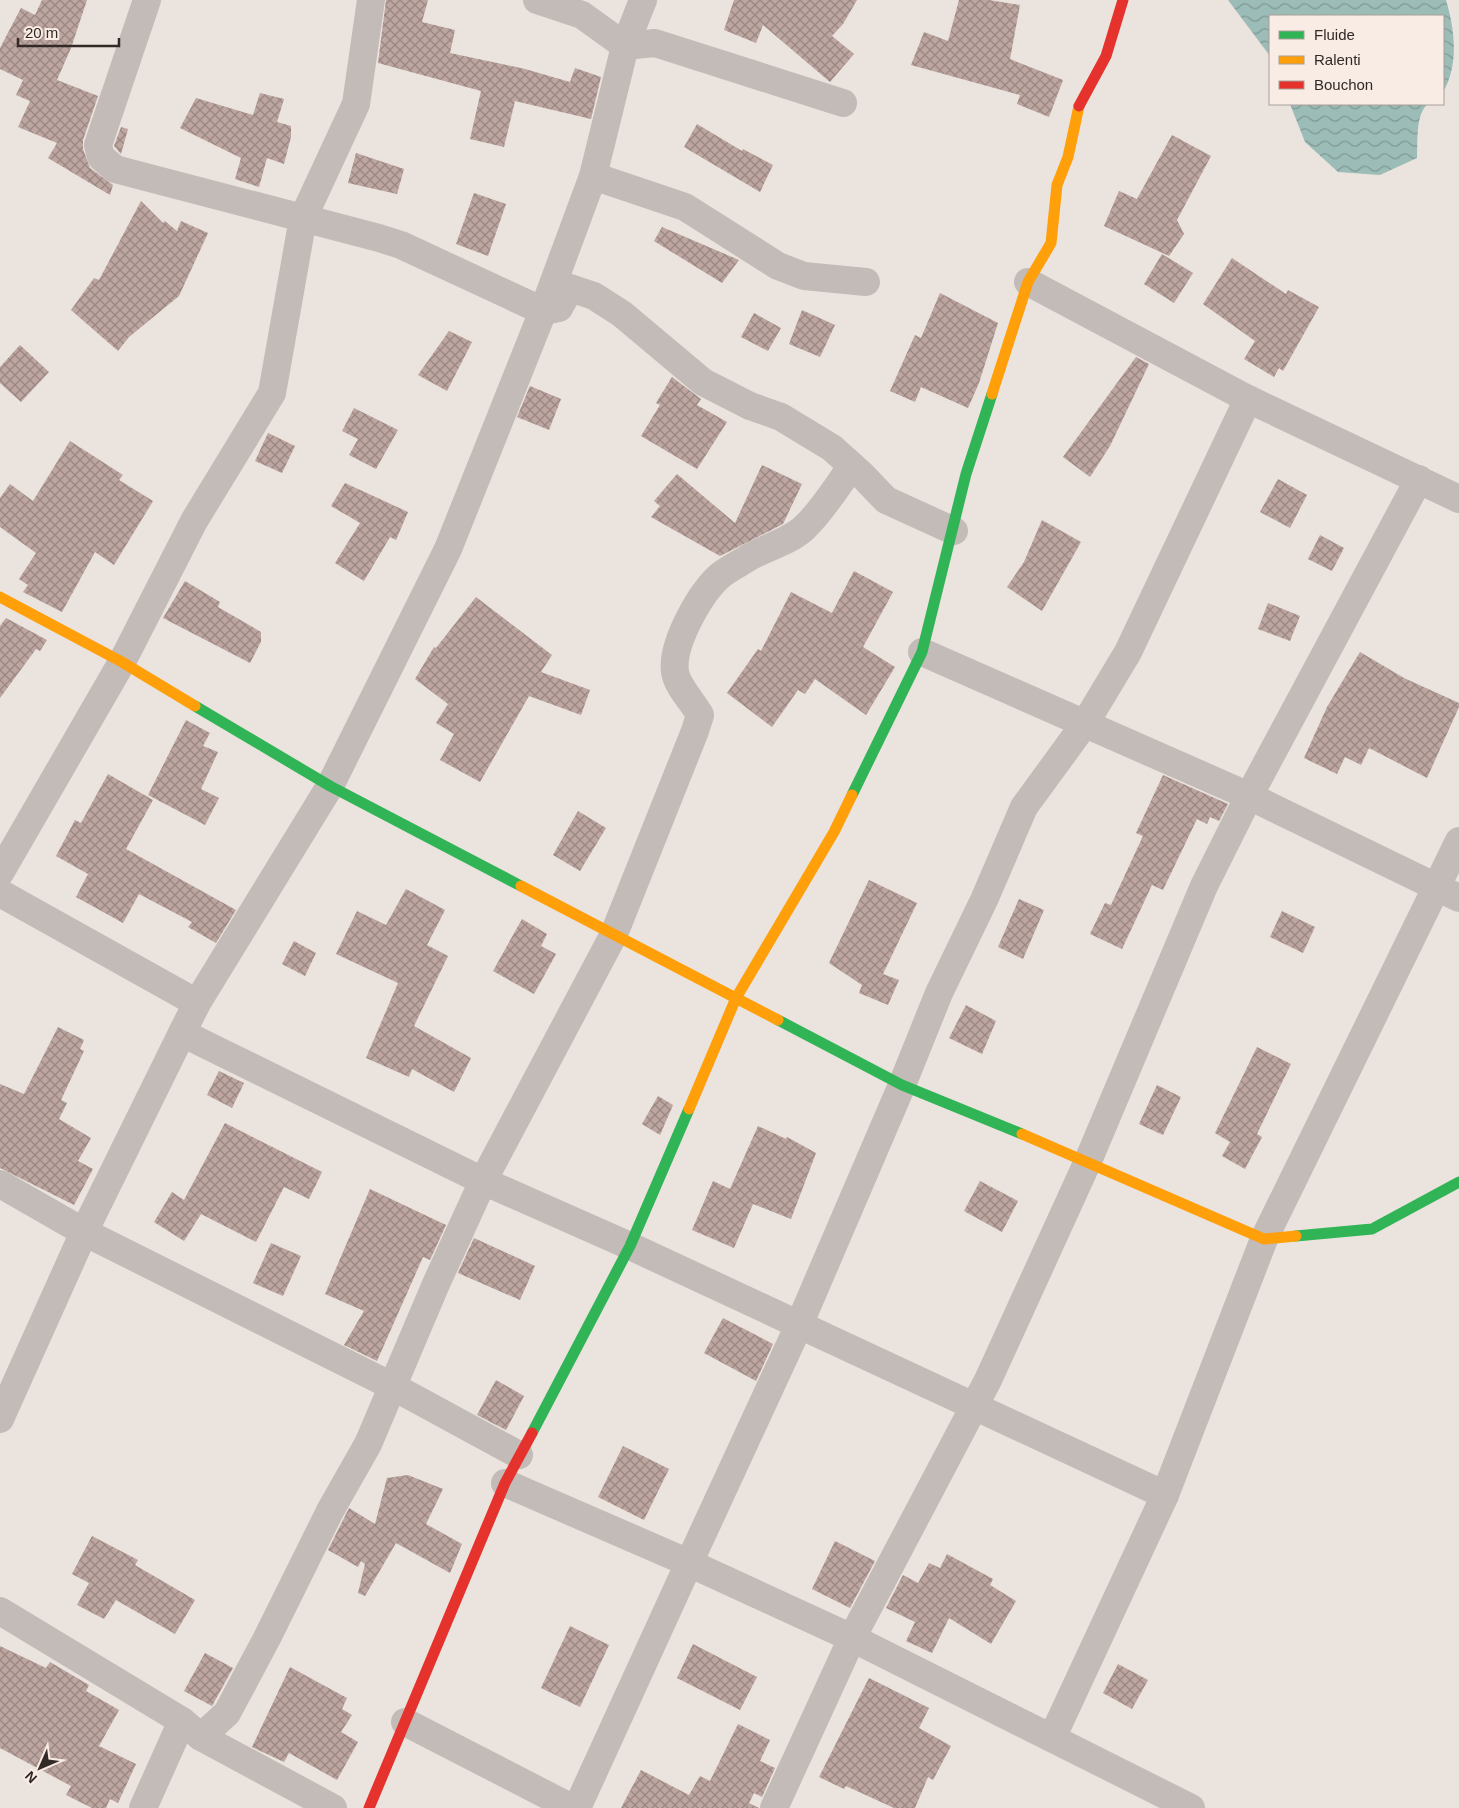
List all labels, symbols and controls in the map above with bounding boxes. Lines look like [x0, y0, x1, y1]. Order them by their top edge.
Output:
scale bar [18, 15, 119, 47]
legend [1269, 15, 1444, 105]
text: 20 m [25, 24, 58, 41]
text: Fluide [1314, 26, 1355, 43]
text: Ralenti [1314, 51, 1361, 68]
text: Bouchon [1314, 76, 1373, 93]
north arrow [15, 1743, 65, 1793]
text: N [22, 1768, 40, 1786]

